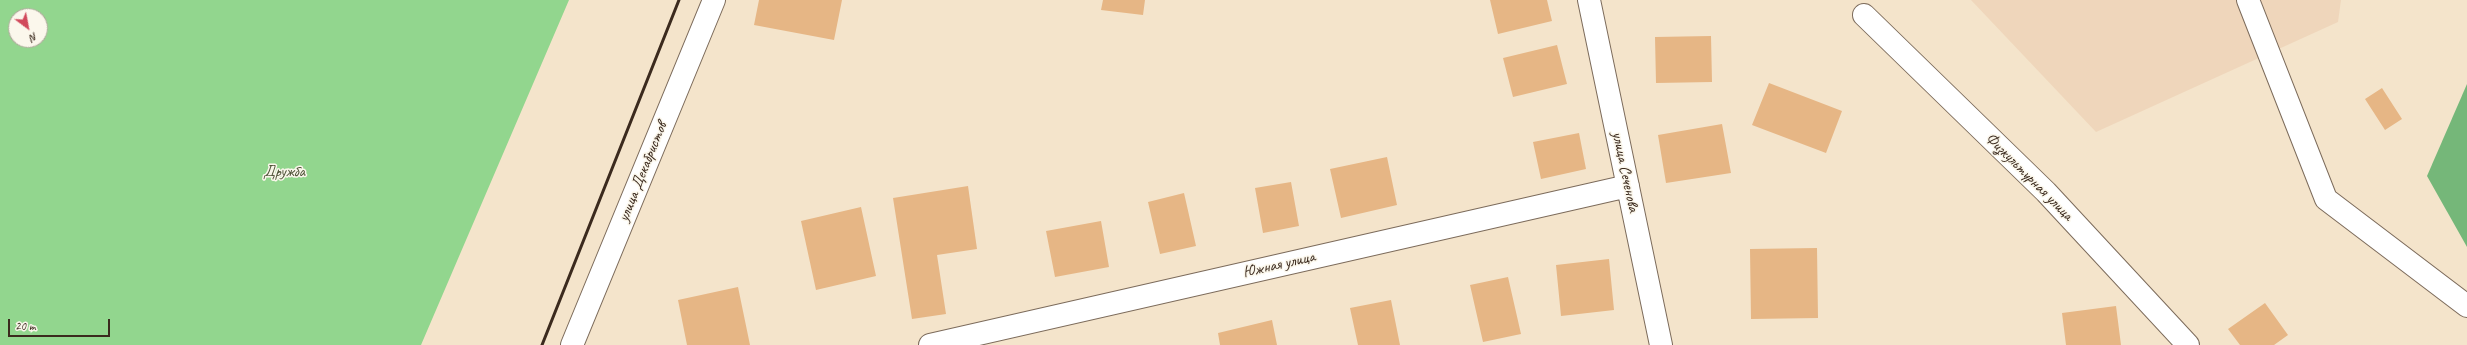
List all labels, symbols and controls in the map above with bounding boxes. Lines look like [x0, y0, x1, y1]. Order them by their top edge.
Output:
north arrow [8, 8, 48, 48]
text: N [27, 30, 40, 45]
street label: улица Декабристов [614, 119, 672, 225]
street label: Физкультурная улица [1981, 129, 2077, 225]
street label: улица Сеченова [1607, 130, 1643, 214]
park label: Дружба [263, 162, 305, 182]
street label: Южная улица [1241, 247, 1317, 283]
scale bar [10, 311, 112, 337]
text: 20 m [15, 318, 35, 334]

